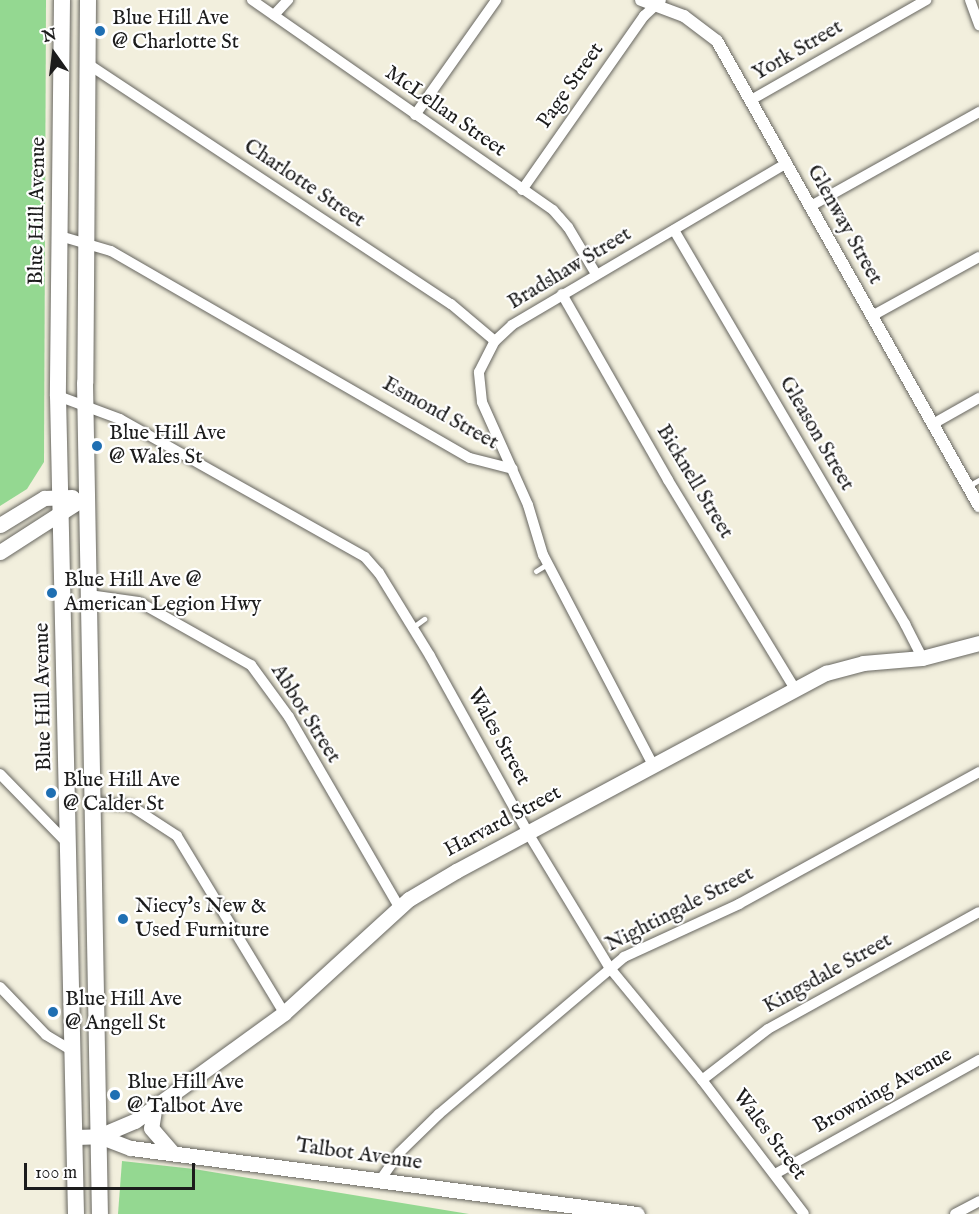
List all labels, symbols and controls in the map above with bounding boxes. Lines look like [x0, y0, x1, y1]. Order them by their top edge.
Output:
place label: Blue Hill Ave @ Charlotte St [112, 6, 239, 56]
street label: York Street [748, 15, 848, 87]
north arrow [24, 24, 84, 84]
marker: Blue Hill Ave @ Charlotte St [93, 24, 107, 38]
text: N [41, 25, 59, 48]
street label: Page Street [532, 38, 610, 134]
street label: McLellan Street [380, 61, 510, 163]
street label: Charlotte Street [239, 134, 369, 234]
street label: Blue Hill Avenue [24, 137, 52, 285]
street label: Glenway Street [801, 161, 887, 289]
street label: Bradshaw Street [504, 222, 636, 316]
street label: Esmond Street [378, 372, 502, 456]
street label: Gleason Street [773, 372, 859, 496]
street label: Bicknell Street [650, 420, 738, 544]
place label: Blue Hill Ave @ Wales St [109, 421, 226, 471]
marker: Blue Hill Ave @ Wales St [90, 439, 104, 453]
place label: Blue Hill Ave @ American Legion Hwy [64, 568, 261, 618]
marker: Blue Hill Ave @ American Legion Hwy [45, 586, 59, 600]
street label: Blue Hill Avenue [30, 623, 58, 771]
street label: Abbot Street [265, 660, 345, 768]
street label: Wales Street [461, 684, 535, 790]
place label: Blue Hill Ave @ Calder St [63, 768, 180, 818]
street label: Harvard Street [440, 781, 566, 863]
marker: Blue Hill Ave @ Calder St [44, 786, 58, 800]
street label: Nightingale Street [602, 862, 758, 958]
place label: Niecy's New & Used Furniture [135, 894, 269, 944]
marker: Niecy's New & Used Furniture [116, 912, 130, 926]
street label: Kingsdale Street [759, 928, 897, 1020]
place label: Blue Hill Ave @ Angell St [65, 987, 182, 1037]
marker: Blue Hill Ave @ Angell St [46, 1005, 60, 1019]
street label: Browning Avenue [809, 1042, 957, 1140]
place label: Blue Hill Ave @ Talbot Ave [127, 1070, 244, 1120]
street label: Wales Street [727, 1085, 811, 1185]
marker: Blue Hill Ave @ Talbot Ave [108, 1088, 122, 1102]
street label: Talbot Avenue [294, 1134, 424, 1176]
scale bar [27, 1151, 198, 1189]
text: 100 m [35, 1162, 77, 1185]

